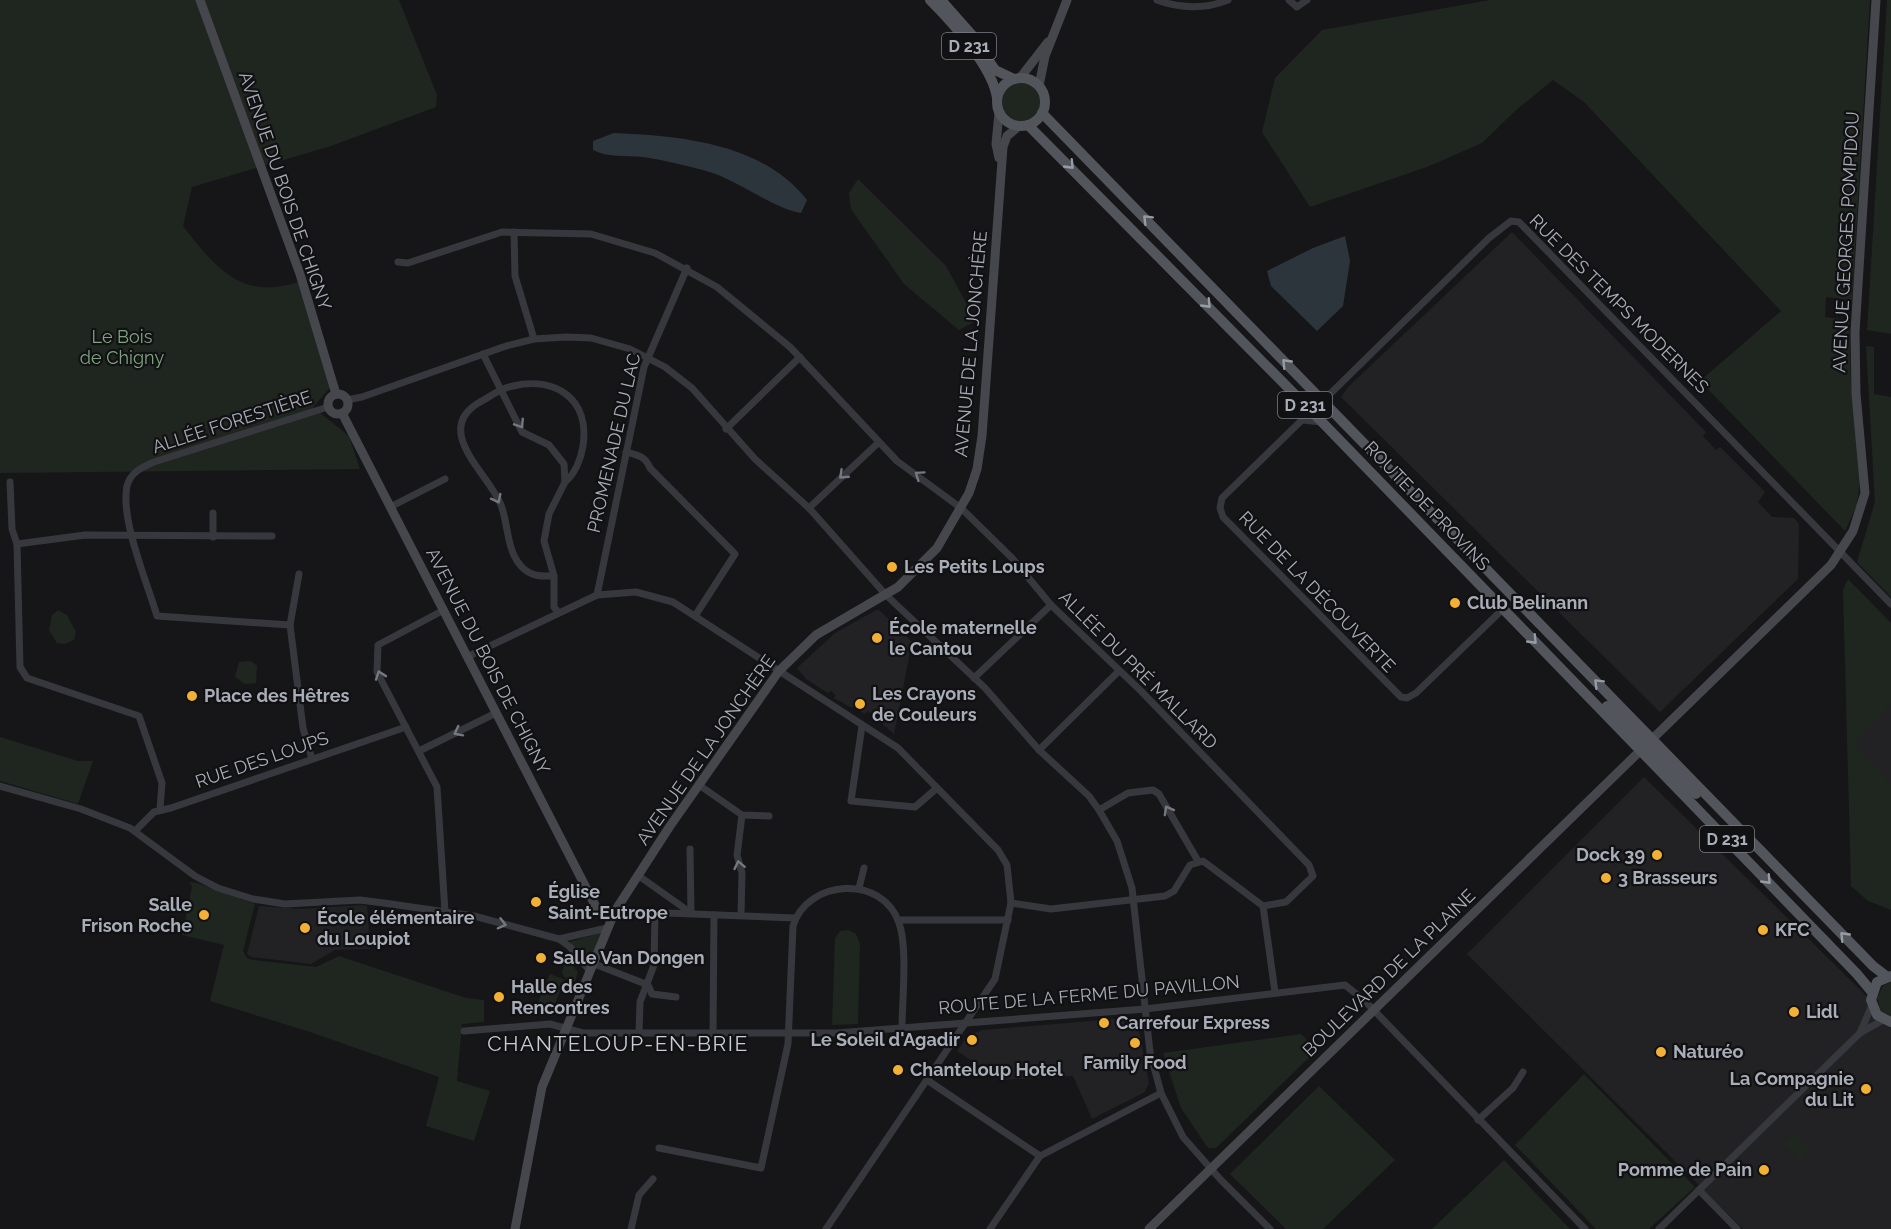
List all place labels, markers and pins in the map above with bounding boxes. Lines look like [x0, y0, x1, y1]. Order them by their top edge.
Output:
place label: Les Petits Loups [904, 556, 1045, 577]
marker: Les Petits Loups [885, 560, 899, 574]
place label: Club Belinann [1467, 592, 1588, 613]
marker: Club Belinann [1448, 596, 1462, 610]
place label: École maternelle le Cantou [889, 617, 1037, 659]
marker: École maternelle le Cantou [870, 631, 884, 645]
place label: Les Crayons de Couleurs [872, 683, 977, 725]
place label: Place des Hêtres [204, 685, 349, 706]
marker: Place des Hêtres [185, 689, 199, 703]
marker: Les Crayons de Couleurs [853, 697, 867, 711]
place label: Dock 39 [1576, 844, 1645, 865]
marker: Dock 39 [1650, 848, 1664, 862]
place label: 3 Brasseurs [1618, 867, 1718, 888]
marker: 3 Brasseurs [1599, 871, 1613, 885]
place label: Église Saint-Eutrope [548, 881, 668, 923]
place label: Salle Frison Roche [81, 894, 192, 936]
marker: Église Saint-Eutrope [529, 895, 543, 909]
place label: École élémentaire du Loupiot [317, 907, 475, 949]
marker: Salle Frison Roche [197, 908, 211, 922]
place label: KFC [1775, 919, 1810, 940]
marker: École élémentaire du Loupiot [298, 921, 312, 935]
marker: KFC [1756, 923, 1770, 937]
place label: Salle Van Dongen [553, 947, 705, 968]
marker: Salle Van Dongen [534, 951, 548, 965]
place label: Halle des Rencontres [511, 976, 610, 1018]
marker: Halle des Rencontres [492, 990, 506, 1004]
place label: Lidl [1806, 1001, 1839, 1022]
marker: Lidl [1787, 1005, 1801, 1019]
place label: Carrefour Express [1116, 1012, 1270, 1033]
marker: Carrefour Express [1097, 1016, 1111, 1030]
place label: Le Soleil d'Agadir [810, 1029, 960, 1050]
marker: Le Soleil d'Agadir [965, 1033, 979, 1047]
marker: Family Food [1128, 1036, 1142, 1050]
place label: Naturéo [1673, 1041, 1744, 1062]
marker: Naturéo [1654, 1045, 1668, 1059]
place label: Family Food [1083, 1052, 1187, 1073]
place label: Chanteloup Hotel [910, 1059, 1063, 1080]
marker: Chanteloup Hotel [891, 1063, 905, 1077]
place label: La Compagnie du Lit [1729, 1068, 1854, 1110]
marker: La Compagnie du Lit [1859, 1082, 1873, 1096]
place label: Pomme de Pain [1618, 1159, 1752, 1180]
marker: Pomme de Pain [1757, 1163, 1771, 1177]

